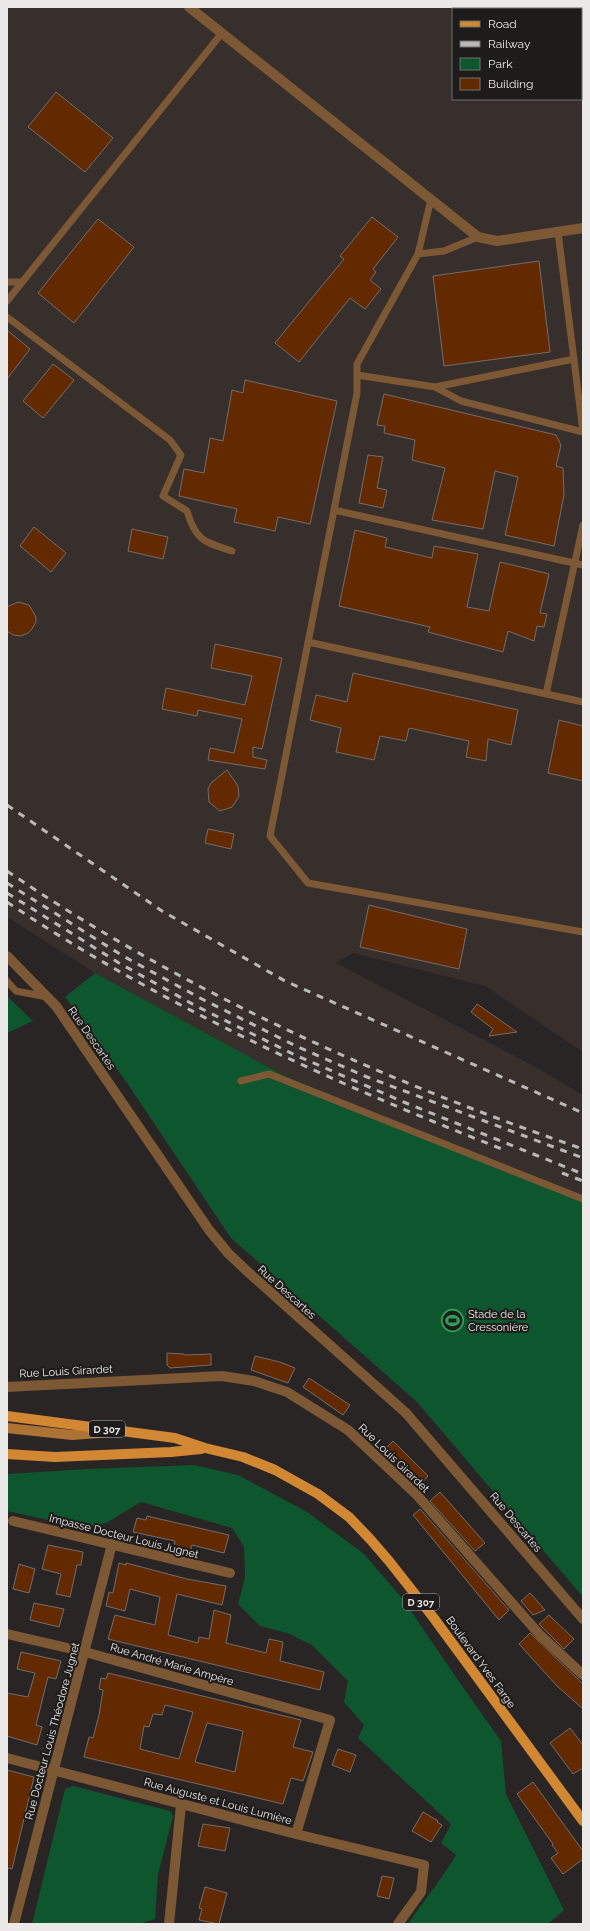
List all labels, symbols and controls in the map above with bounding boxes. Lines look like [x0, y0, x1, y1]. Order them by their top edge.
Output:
legend [452, 8, 582, 100]
text: Road [488, 17, 517, 31]
text: Railway [488, 37, 531, 51]
text: Park [488, 57, 513, 71]
text: Building [488, 77, 534, 91]
street label: Rue Descartes [65, 1004, 118, 1072]
street label: Rue Descartes [255, 1263, 318, 1322]
sports icon: Stade de la Cressonière [440, 1307, 466, 1333]
place label: Stade de la Cressonière [468, 1308, 529, 1334]
street label: Rue Louis Girardet [19, 1363, 113, 1380]
road number: D 307 [89, 1421, 125, 1437]
street label: Rue Louis Girardet [355, 1421, 432, 1496]
street label: Rue Descartes [487, 1490, 544, 1555]
street label: Impasse Docteur Louis Jugnet [48, 1512, 200, 1561]
road number: D 307 [403, 1594, 439, 1610]
street label: Boulevard Yves Farge [443, 1614, 519, 1711]
street label: Rue Docteur Louis Théodore Jugnet [23, 1641, 83, 1821]
street label: Rue André Marie Ampère [109, 1641, 236, 1689]
street label: Rue Auguste et Louis Lumière [142, 1775, 294, 1828]

